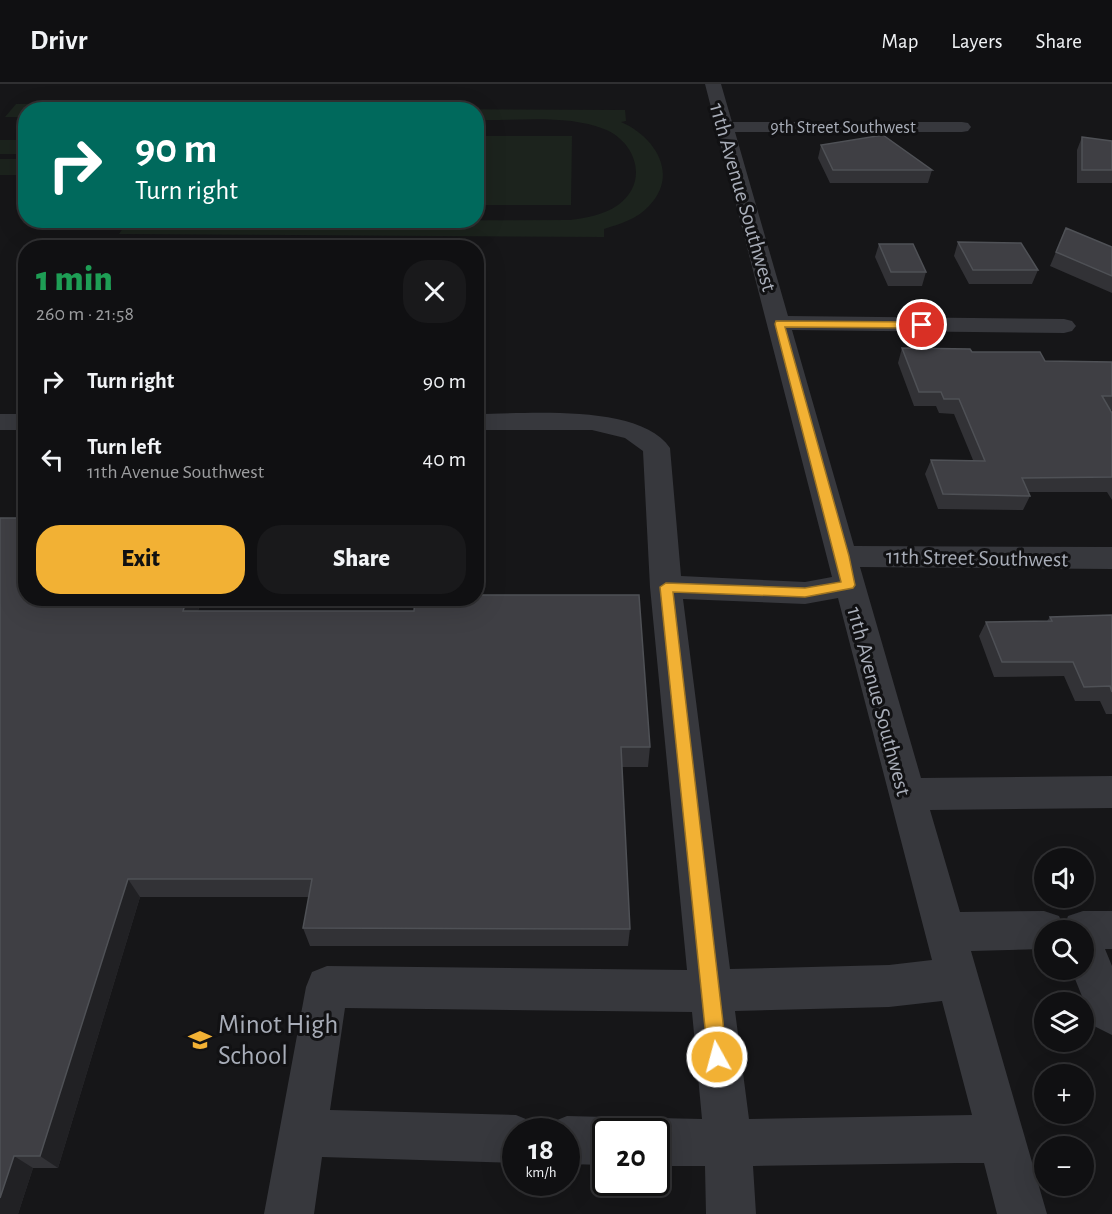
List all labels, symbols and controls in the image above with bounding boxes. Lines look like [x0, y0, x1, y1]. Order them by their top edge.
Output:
text: Drivr [30, 27, 87, 55]
text: Map [882, 31, 918, 52]
text: Layers [951, 31, 1002, 52]
text: Share [1035, 31, 1082, 52]
street label: 11th Avenue Southwest [706, 101, 780, 294]
street label: 9th Street Southwest [770, 119, 916, 137]
icon: right [36, 126, 114, 204]
text: 90 m [135, 128, 217, 170]
text: Turn right [135, 177, 238, 204]
button: close [403, 260, 466, 323]
text: 1 min [36, 261, 113, 297]
pin [896, 299, 947, 350]
text: 260 m · 21:58 [36, 304, 134, 324]
icon: arrive [905, 308, 938, 341]
icon: right [36, 365, 69, 398]
text: Turn right [87, 370, 174, 392]
text: 90 m [423, 370, 466, 392]
text: Turn left [87, 436, 161, 458]
icon: left [36, 443, 69, 476]
text: 40 m [423, 448, 466, 470]
text: 11th Avenue Southwest [87, 462, 264, 482]
button: Exit [36, 525, 245, 594]
button: Share [257, 525, 466, 594]
street label: 11th Street Southwest [886, 545, 1068, 571]
street label: 11th Avenue Southwest [843, 604, 915, 798]
map controls [1034, 848, 1094, 1196]
button: sound [1034, 848, 1094, 908]
button: search [1034, 920, 1094, 980]
button: layers [1034, 992, 1094, 1052]
place label: Minot High School [218, 1011, 338, 1069]
position arrow [685, 1025, 749, 1089]
school or university icon: Minot High School [187, 1027, 213, 1053]
button: + [1034, 1064, 1094, 1124]
speed limit sign: 20 [592, 1118, 670, 1196]
text: 18 [528, 1135, 554, 1165]
button: − [1034, 1136, 1094, 1196]
text: km/h [526, 1165, 556, 1180]

